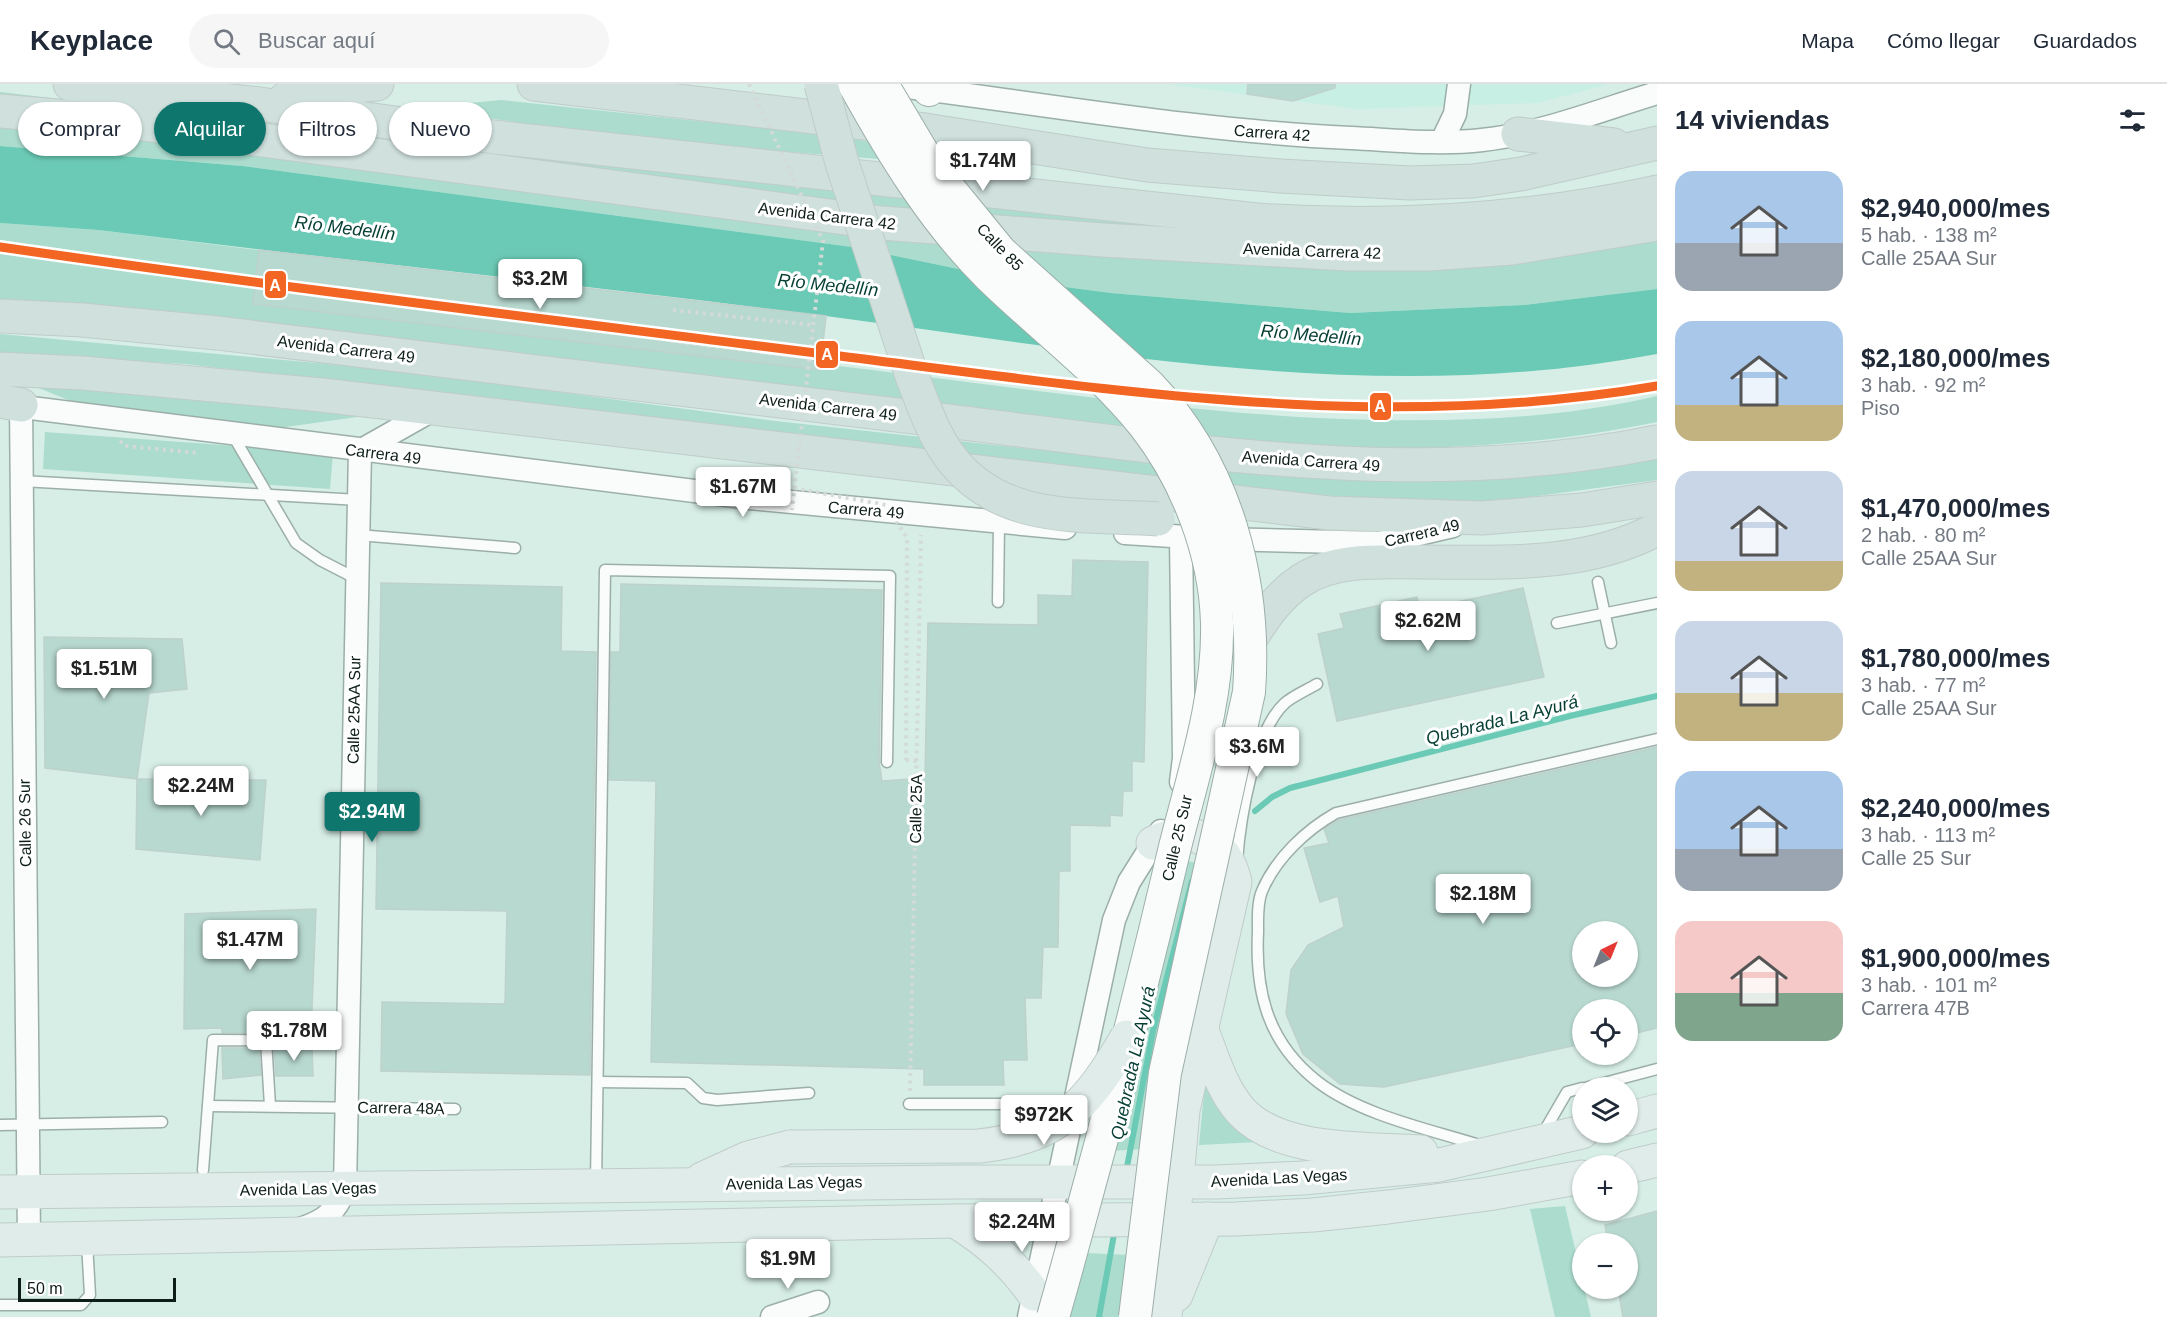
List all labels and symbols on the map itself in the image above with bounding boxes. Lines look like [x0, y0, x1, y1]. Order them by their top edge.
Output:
street label: Carrera 42 [1233, 122, 1311, 144]
pin: $1.74M [934, 141, 1032, 192]
street label: Avenida Carrera 42 [757, 199, 897, 233]
water label: Río Medellín [294, 212, 396, 244]
street label: Calle 85 [973, 220, 1027, 274]
street label: Avenida Carrera 42 [1243, 240, 1382, 262]
pin: $3.2M [498, 259, 582, 310]
line badge: A [264, 270, 287, 299]
water label: Río Medellín [777, 270, 879, 300]
text: A [269, 277, 281, 294]
water label: Río Medellín [1260, 321, 1362, 349]
street label: Avenida Carrera 49 [276, 332, 416, 366]
line badge: A [815, 340, 839, 369]
text: A [821, 346, 833, 363]
street label: Avenida Carrera 49 [758, 390, 898, 424]
line badge: A [1369, 392, 1392, 421]
text: A [1374, 398, 1386, 415]
street label: Carrera 49 [344, 441, 422, 467]
street label: Avenida Carrera 49 [1241, 448, 1381, 474]
pin: $1.67M [694, 467, 792, 518]
street label: Carrera 49 [827, 498, 905, 522]
street label: Carrera 49 [1383, 516, 1461, 550]
pin: $2.62M [1379, 601, 1477, 652]
pin: $1.51M [55, 649, 153, 700]
street label: Calle 25AA Sur [345, 655, 363, 764]
water label: Quebrada La Ayurá [1424, 691, 1580, 749]
pin: $3.6M [1215, 727, 1299, 778]
pin: $2.24M [152, 766, 250, 817]
street label: Calle 25A [907, 774, 925, 844]
street label: Calle 26 Sur [16, 778, 34, 867]
pin: $2.94M [323, 792, 421, 843]
street label: Calle 25 Sur [1159, 793, 1195, 883]
pin: $2.18M [1434, 874, 1532, 925]
pin: $1.47M [201, 920, 299, 971]
north arrow [1572, 921, 1638, 987]
water label: Quebrada La Ayurá [1107, 984, 1159, 1142]
pin: $1.78M [245, 1011, 343, 1062]
pin: $972K [1002, 1095, 1086, 1146]
street label: Carrera 48A [357, 1099, 445, 1117]
street label: Avenida Las Vegas [1210, 1166, 1348, 1190]
street label: Avenida Las Vegas [726, 1173, 862, 1193]
street label: Avenida Las Vegas [240, 1179, 376, 1199]
pin: $2.24M [973, 1202, 1071, 1253]
pin: $1.9M [746, 1239, 830, 1290]
scale bar [18, 1275, 176, 1302]

